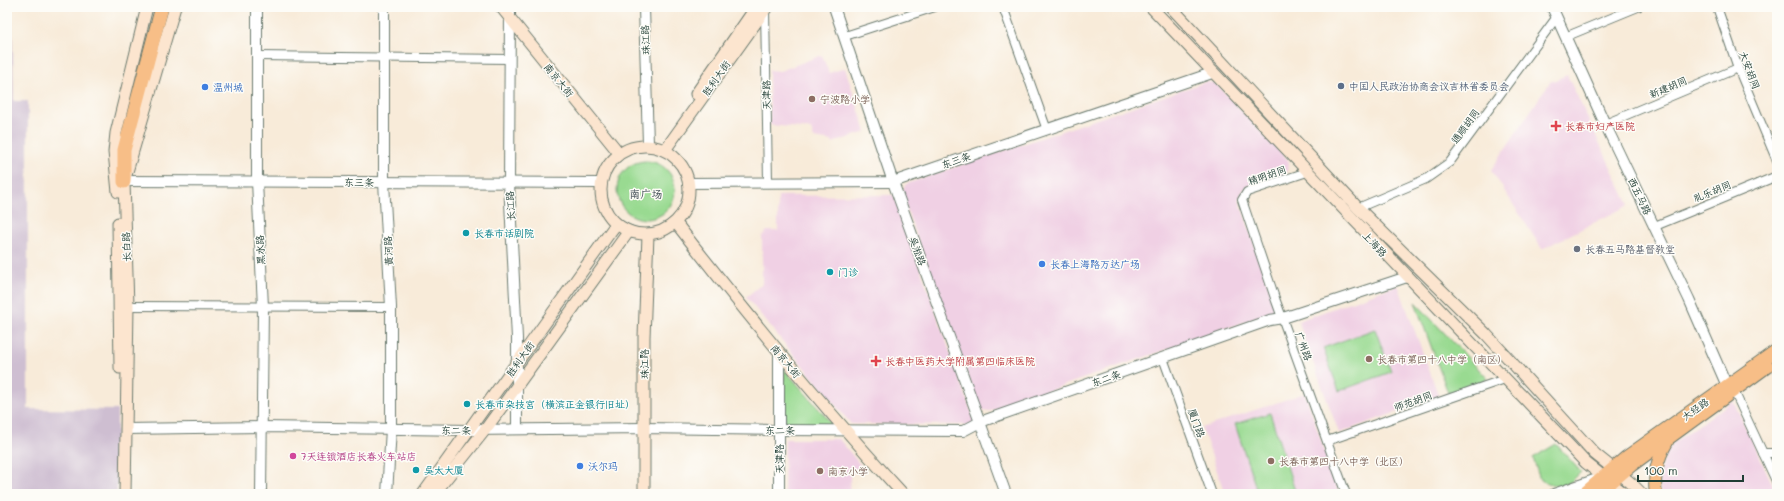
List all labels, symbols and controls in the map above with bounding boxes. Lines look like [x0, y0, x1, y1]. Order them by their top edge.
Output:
street label: 珠江路 [637, 25, 653, 55]
street label: 大安胡同 [1736, 49, 1764, 91]
street label: 胜利大街 [699, 58, 733, 98]
street label: 南京大街 [541, 60, 577, 100]
street label: 新建胡同 [1647, 73, 1689, 101]
place label: 中国人民政治协商会议吉林省委员会 [1349, 79, 1509, 93]
place label: 温州城 [213, 80, 243, 94]
street label: 天津路 [759, 80, 773, 110]
marker: 中国人民政治协商会议吉林省委员会 [1336, 81, 1346, 91]
marker: 温州城 [200, 82, 210, 92]
place label: 宁波路小学 [820, 92, 870, 106]
marker: 宁波路小学 [807, 94, 817, 104]
street label: 通顺胡同 [1448, 106, 1482, 146]
place label: 长春市妇产医院 [1565, 119, 1635, 133]
marker: 长春市妇产医院 [1550, 120, 1562, 132]
street label: 东三条 [940, 148, 972, 172]
street label: 精明胡同 [1246, 162, 1288, 188]
street label: 东三条 [344, 175, 374, 189]
street label: 西五马路 [1625, 175, 1655, 217]
street label: 礼乐胡同 [1691, 177, 1733, 205]
district label: 南广场 [630, 186, 663, 201]
street label: 长江路 [502, 191, 518, 221]
place label: 长春市话剧院 [474, 226, 534, 240]
marker: 长春市话剧院 [461, 228, 471, 238]
street label: 上海路 [1360, 228, 1390, 260]
street label: 长白路 [118, 232, 134, 262]
street label: 黑水路 [252, 235, 268, 265]
street label: 吴淞路 [906, 235, 930, 267]
street label: 黄河路 [380, 236, 396, 266]
place label: 长春五马路基督教堂 [1585, 242, 1675, 256]
marker: 长春五马路基督教堂 [1572, 244, 1582, 254]
place label: 长春上海路万达广场 [1050, 257, 1140, 271]
marker: 长春上海路万达广场 [1037, 259, 1047, 269]
place label: 门诊 [838, 265, 858, 279]
marker: 门诊 [825, 267, 835, 277]
street label: 广州路 [1292, 330, 1316, 362]
street label: 胜利大街 [503, 339, 537, 379]
street label: 南京大街 [768, 341, 804, 381]
street label: 珠江路 [637, 349, 651, 379]
place label: 长春市第四十八中学（南区） [1377, 352, 1507, 366]
place label: 长春中医药大学附属第四临床医院 [885, 354, 1035, 368]
marker: 长春市第四十八中学（南区） [1364, 354, 1374, 364]
marker: 长春中医药大学附属第四临床医院 [870, 355, 882, 367]
street label: 东二条 [1090, 366, 1122, 390]
street label: 师范胡同 [1392, 388, 1434, 414]
street label: 大经路 [1679, 395, 1711, 423]
place label: 长春市杂技宫（横滨正金银行旧址） [475, 397, 635, 411]
marker: 长春市杂技宫（横滨正金银行旧址） [462, 399, 472, 409]
street label: 厦门路 [1185, 407, 1209, 439]
street label: 东二条 [441, 423, 471, 437]
street label: 东二条 [765, 423, 795, 437]
street label: 天津路 [772, 444, 786, 474]
place label: 7天连锁酒店长春火车站店 [301, 449, 417, 463]
marker: 7天连锁酒店长春火车站店 [288, 451, 298, 461]
place label: 长春市第四十八中学（北区） [1279, 454, 1409, 468]
marker: 长春市第四十八中学（北区） [1266, 456, 1276, 466]
scale bar [1638, 457, 1743, 483]
place label: 沃尔玛 [588, 459, 618, 473]
marker: 沃尔玛 [575, 461, 585, 471]
text: 100 m [1644, 462, 1678, 478]
place label: 吴太大厦 [424, 463, 464, 477]
place label: 南京小学 [828, 464, 868, 478]
marker: 吴太大厦 [411, 465, 421, 475]
marker: 南京小学 [815, 466, 825, 476]

